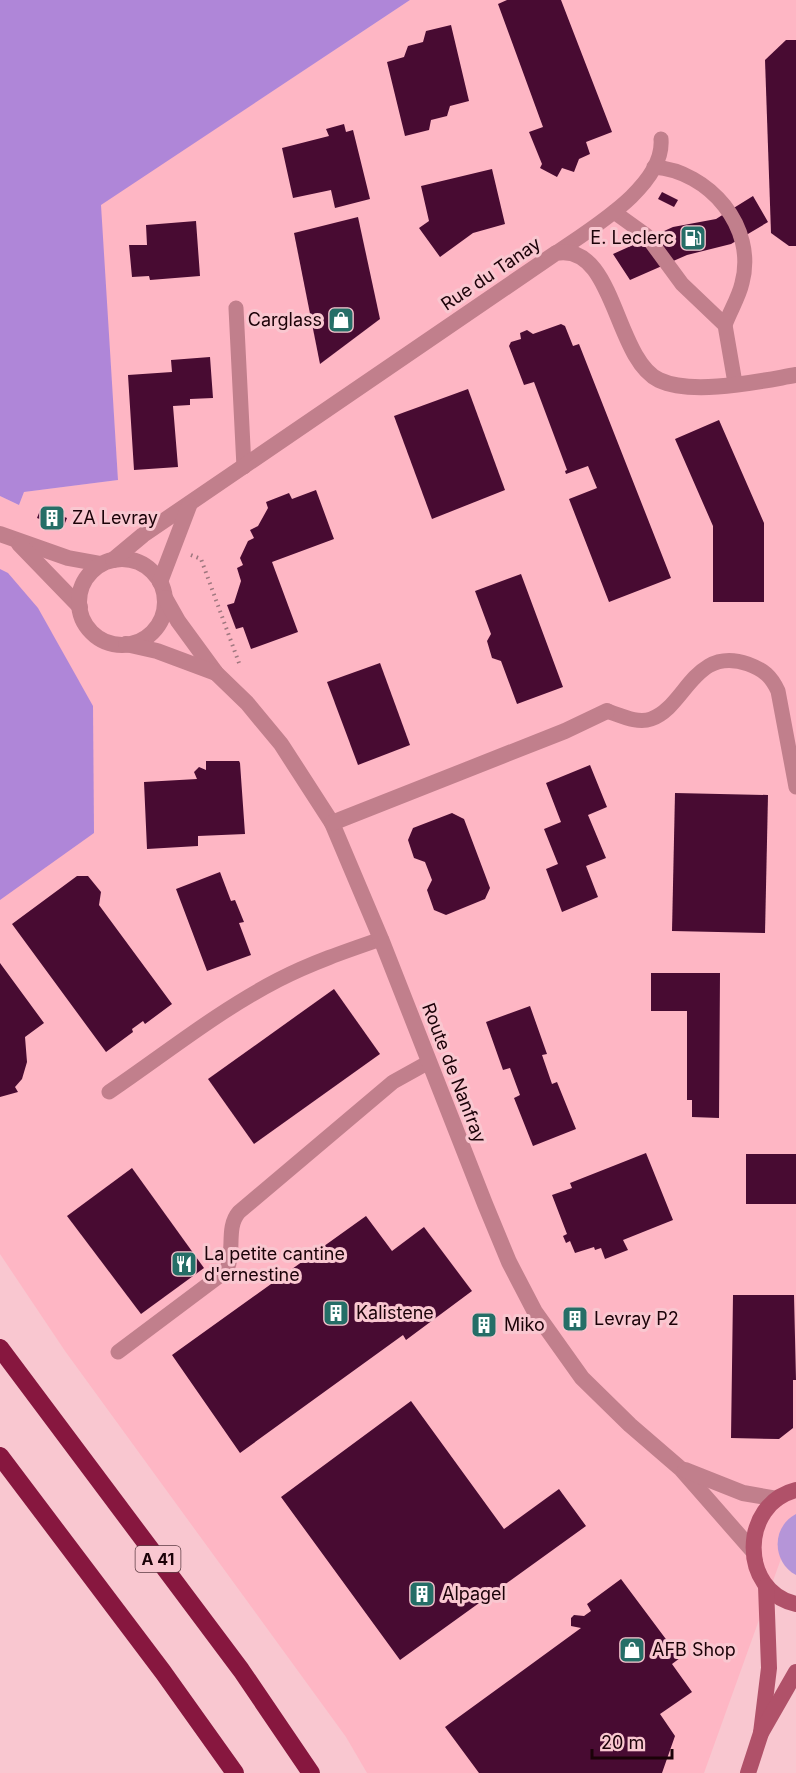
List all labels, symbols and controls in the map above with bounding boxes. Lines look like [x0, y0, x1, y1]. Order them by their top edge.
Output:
fuel station icon: E. Leclerc [678, 223, 708, 253]
place label: E. Leclerc [590, 227, 674, 248]
street label: Rue du Tanay [437, 233, 544, 315]
shop icon: Carglass [326, 305, 356, 335]
place label: Carglass [248, 309, 322, 330]
building icon: ZA Levray [37, 503, 67, 533]
place label: ZA Levray [72, 507, 158, 528]
street label: Route de Nanfray [418, 1000, 491, 1146]
place label: La petite cantine d'ernestine [204, 1243, 345, 1285]
restaurant icon: La petite cantine d'ernestine [169, 1249, 199, 1279]
building icon: Kalistene [321, 1298, 351, 1328]
place label: Kalistene [356, 1302, 434, 1323]
building icon: Levray P2 [560, 1304, 590, 1334]
place label: Levray P2 [594, 1308, 679, 1329]
building icon: Miko [469, 1310, 499, 1340]
place label: Miko [504, 1314, 545, 1335]
road number: A 41 [136, 1546, 180, 1572]
building icon: Alpagel [407, 1579, 437, 1609]
place label: Alpagel [442, 1583, 506, 1604]
shop icon: AFB Shop [617, 1635, 647, 1665]
place label: AFB Shop [652, 1639, 736, 1660]
scale bar [592, 1722, 672, 1760]
text: 20 m [601, 1732, 644, 1753]

